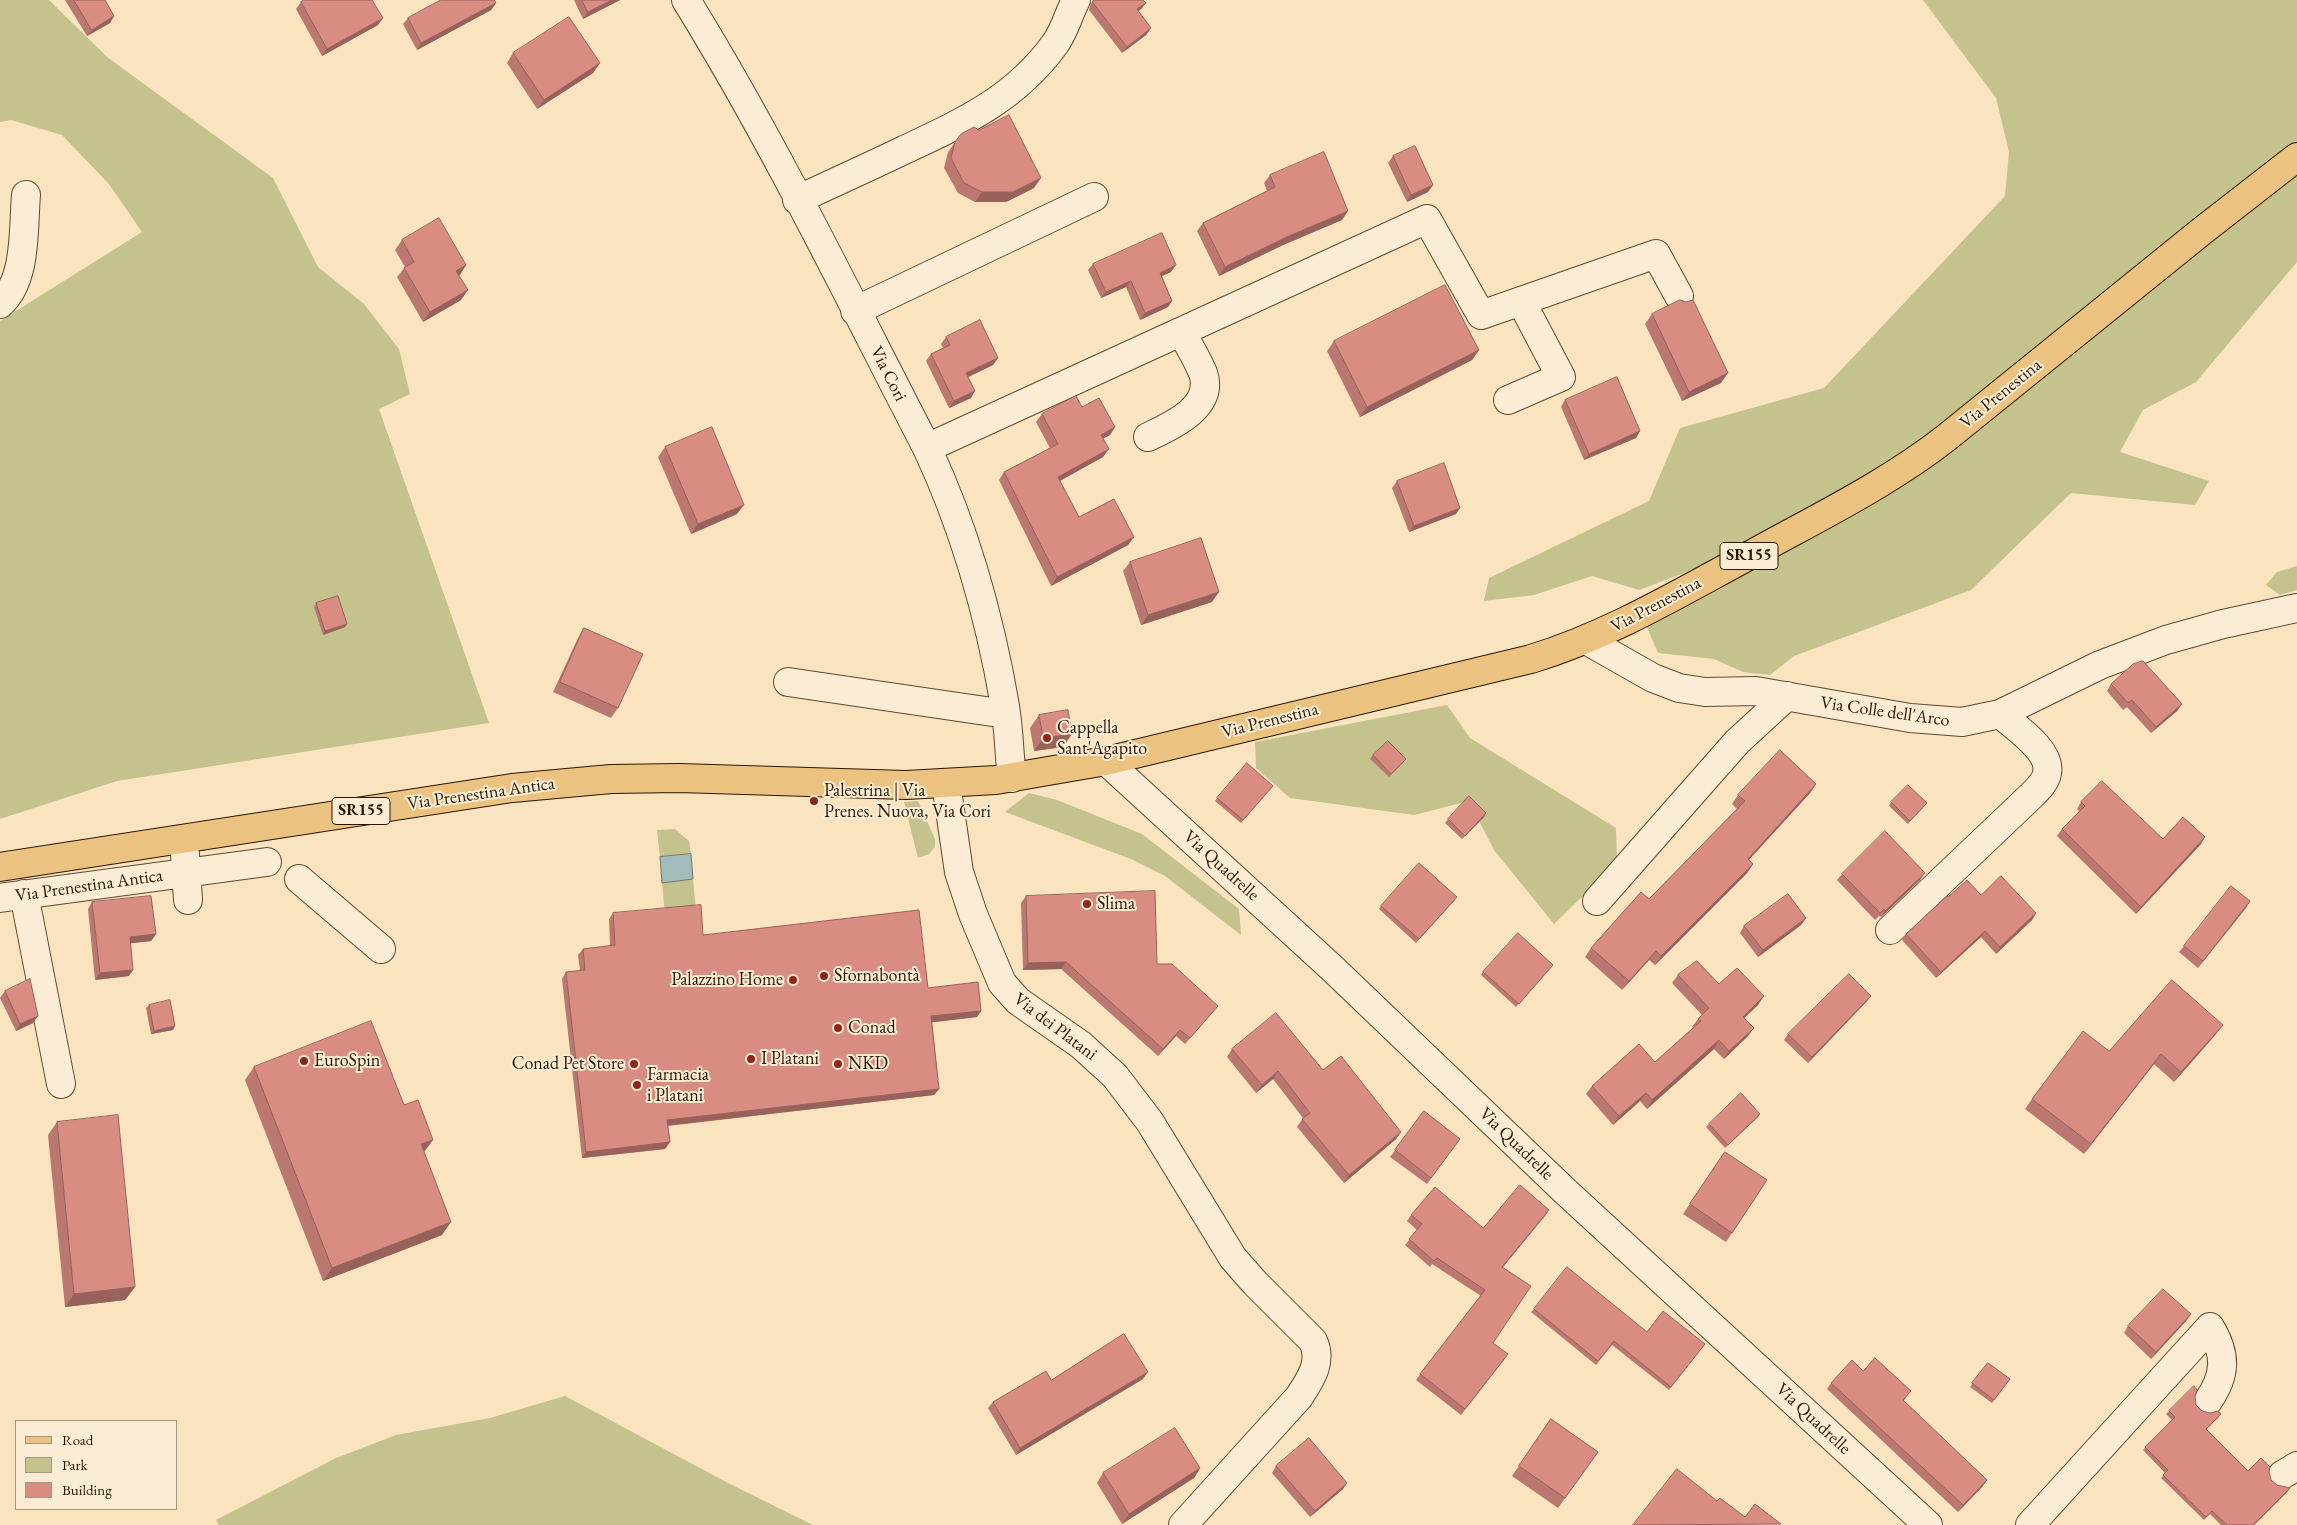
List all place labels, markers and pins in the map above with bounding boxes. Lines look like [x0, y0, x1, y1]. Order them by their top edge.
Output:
place label: Cappella Sant'Agapito [1057, 717, 1147, 760]
marker: Cappella Sant'Agapito [1041, 732, 1053, 744]
place label: Palestrina | Via Prenes. Nuova, Via Cori [824, 780, 991, 822]
marker: Palestrina | Via Prenes. Nuova, Via Cori [808, 795, 820, 807]
place label: Slima [1097, 893, 1135, 915]
marker: Slima [1081, 898, 1093, 910]
place label: Sfornabontà [834, 965, 920, 987]
place label: Palazzino Home [671, 969, 783, 991]
marker: Sfornabontà [818, 970, 830, 982]
marker: Palazzino Home [787, 974, 799, 986]
place label: Conad [848, 1017, 895, 1039]
marker: Conad [832, 1022, 844, 1034]
place label: I Platani [761, 1048, 819, 1070]
place label: EuroSpin [314, 1050, 380, 1072]
place label: Conad Pet Store [512, 1053, 624, 1075]
marker: I Platani [745, 1053, 757, 1065]
place label: NKD [848, 1053, 888, 1075]
marker: EuroSpin [298, 1055, 310, 1067]
marker: Conad Pet Store [628, 1058, 640, 1070]
marker: NKD [832, 1058, 844, 1070]
place label: Farmacia i Platani [647, 1064, 709, 1106]
marker: Farmacia i Platani [631, 1079, 643, 1091]

